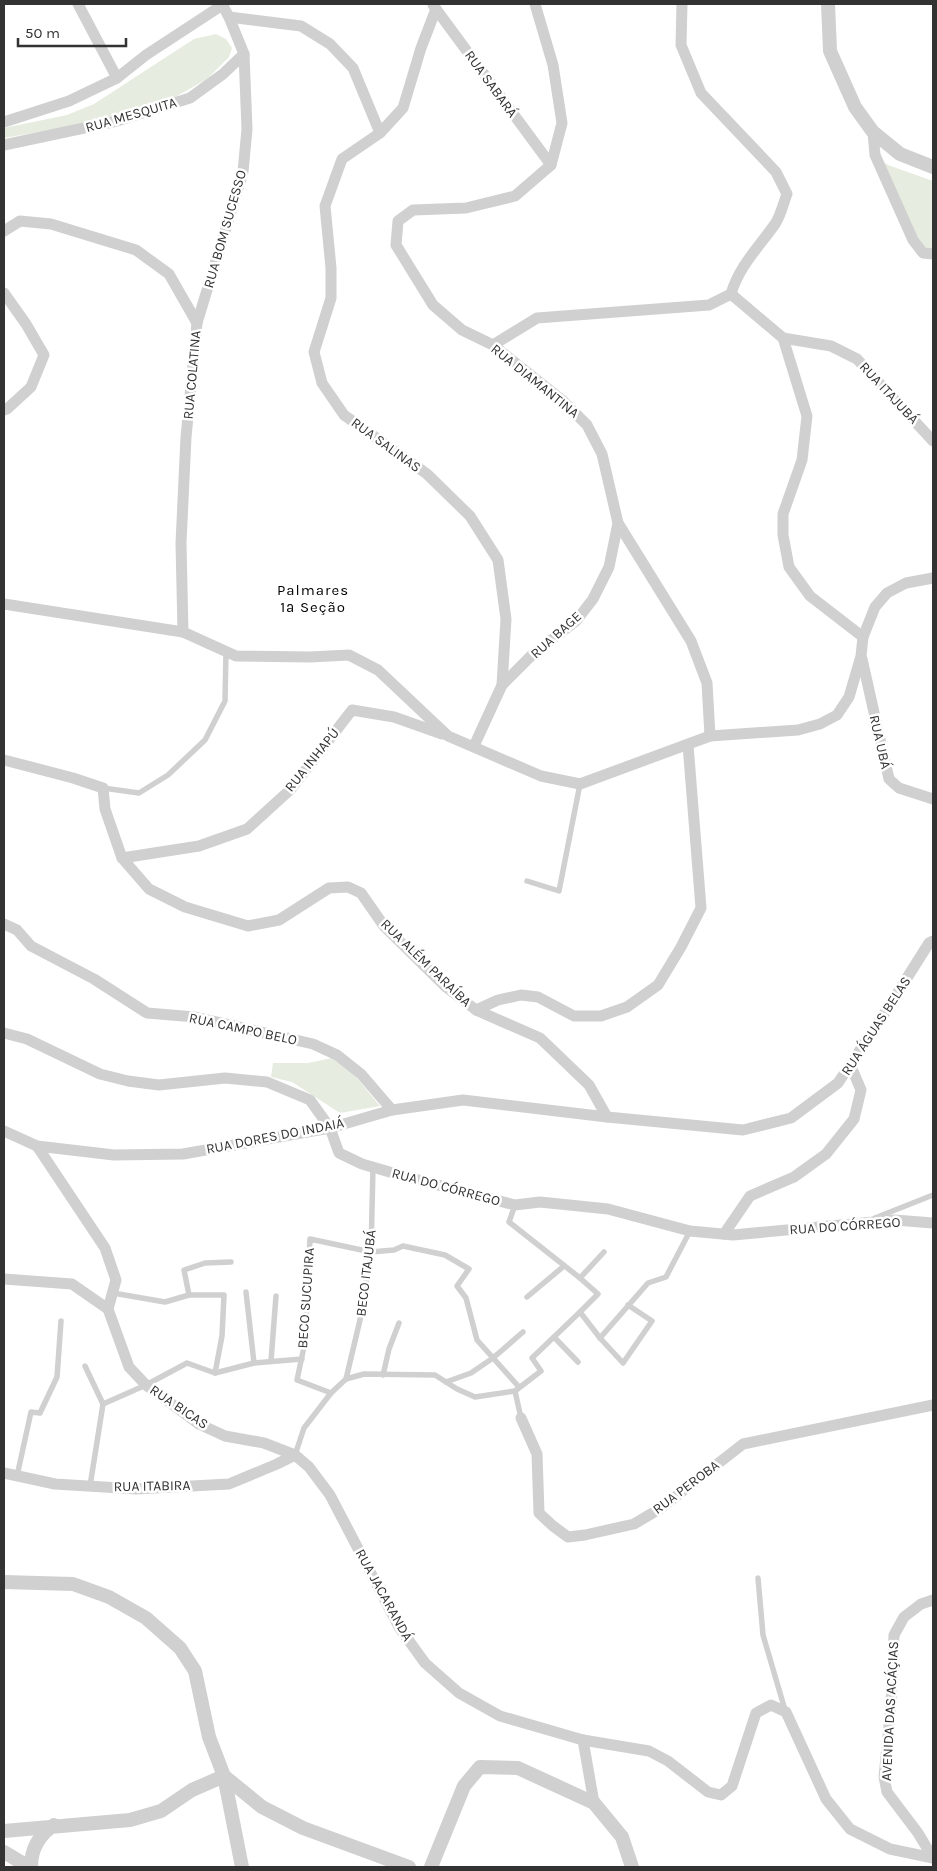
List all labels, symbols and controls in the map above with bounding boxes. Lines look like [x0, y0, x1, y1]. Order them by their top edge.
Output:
scale bar [18, 15, 125, 47]
text: 50 m [25, 24, 60, 42]
street label: RUA SABARÁ [461, 46, 522, 121]
street label: RUA MESQUITA [84, 94, 178, 136]
street label: RUA BOM SUCESSO [200, 168, 250, 290]
street label: RUA COLATINA [180, 330, 204, 420]
street label: RUA DIAMANTINA [488, 340, 582, 422]
street label: RUA ITAJUBÁ [856, 358, 923, 428]
street label: RUA SALINAS [348, 414, 424, 476]
district label: Palmares 1ª Seção [277, 581, 349, 616]
street label: RUA BAGE [527, 608, 585, 662]
street label: RUA UBÁ [866, 713, 895, 771]
street label: RUA INHAPÚ [280, 724, 343, 795]
street label: RUA ALÉM PARAÍBA [377, 915, 475, 1011]
street label: RUA ÁGUAS BELAS [837, 973, 914, 1079]
street label: RUA CAMPO BELO [188, 1009, 298, 1049]
street label: RUA DORES DO INDAIÁ [205, 1113, 345, 1158]
street label: RUA DO CÓRREGO [390, 1164, 502, 1210]
street label: RUA DO CÓRREGO [789, 1214, 901, 1238]
street label: BECO ITAJUBÁ [351, 1228, 380, 1317]
street label: BECO SUCUPIRA [294, 1247, 318, 1349]
street label: RUA BICAS [147, 1381, 211, 1433]
street label: RUA PEROBA [649, 1456, 723, 1518]
street label: RUA ITABIRA [113, 1477, 191, 1495]
street label: RUA JACARANDÁ [352, 1545, 417, 1644]
street label: AVENIDA DAS ACÁÇIAS [877, 1640, 902, 1781]

